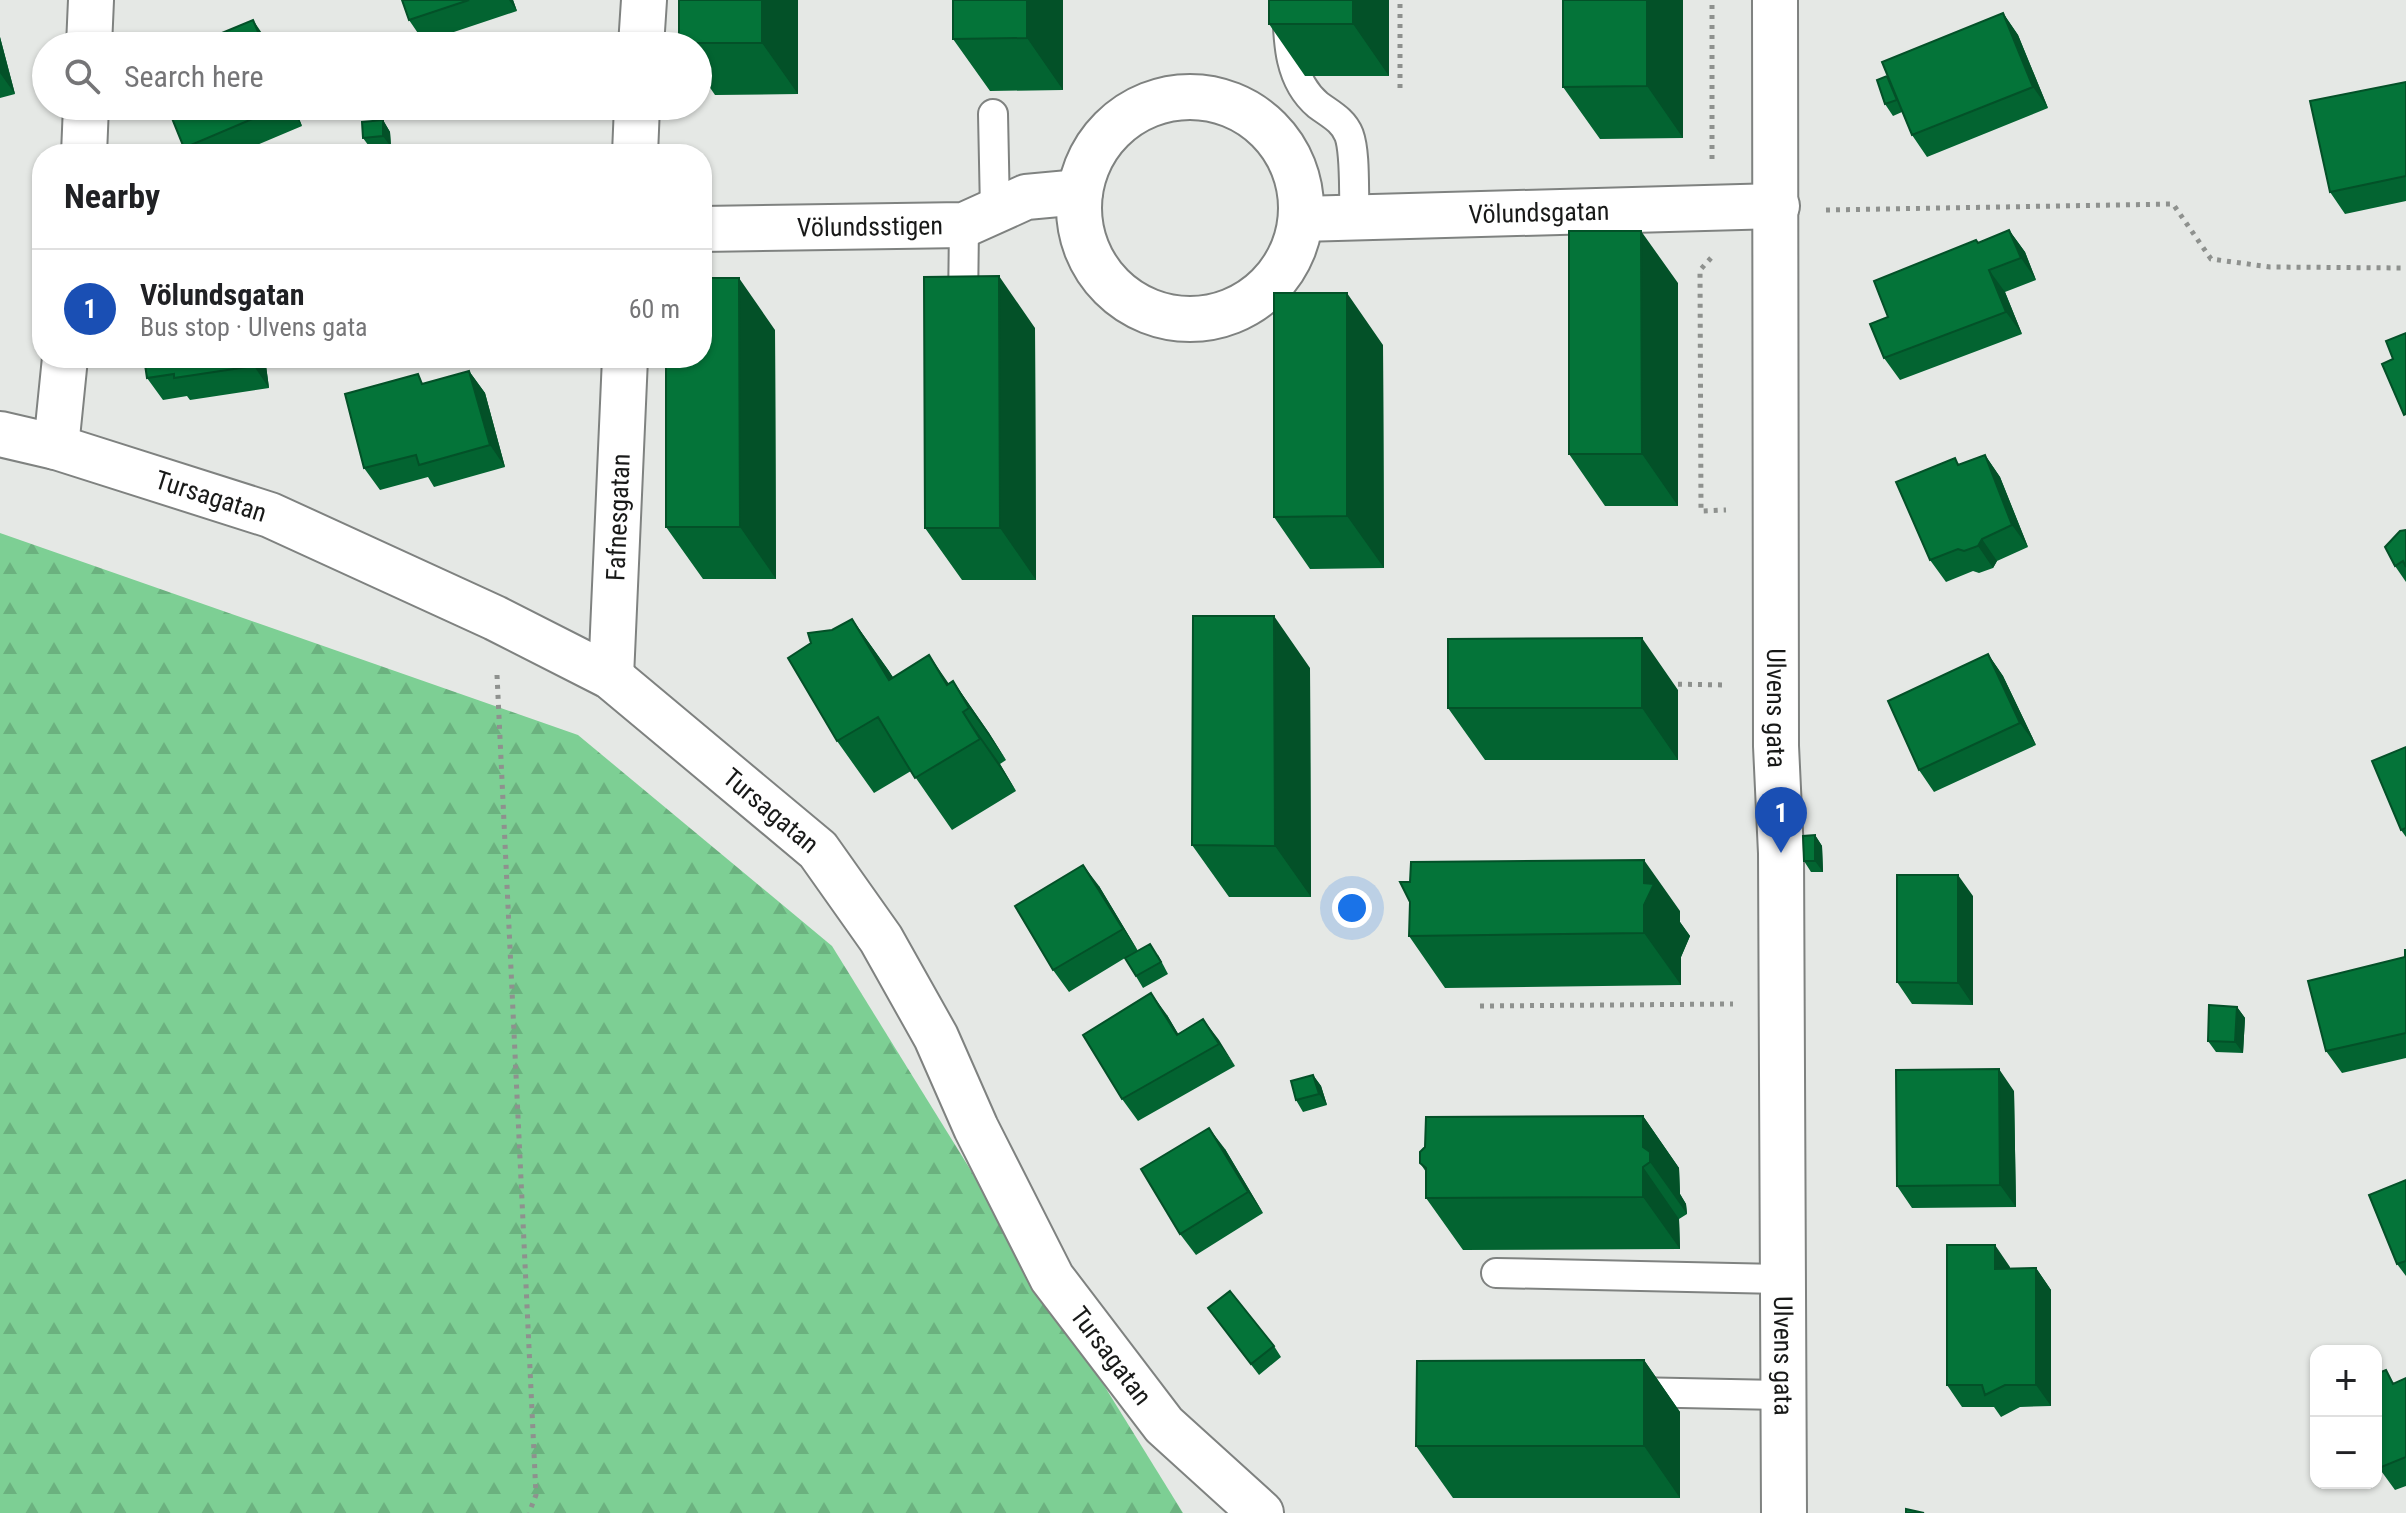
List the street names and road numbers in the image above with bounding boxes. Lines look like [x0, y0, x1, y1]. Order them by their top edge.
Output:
street label: Völundsgatan [1468, 196, 1610, 229]
street label: Völundsstigen [797, 210, 943, 243]
street label: Fafnesgatan [600, 453, 636, 581]
street label: Tursagatan [151, 464, 270, 528]
street label: Ulvens gata [1761, 648, 1792, 768]
street label: Tursagatan [717, 762, 825, 859]
street label: Ulvens gata [1768, 1296, 1799, 1416]
street label: Tursagatan [1064, 1301, 1158, 1411]

